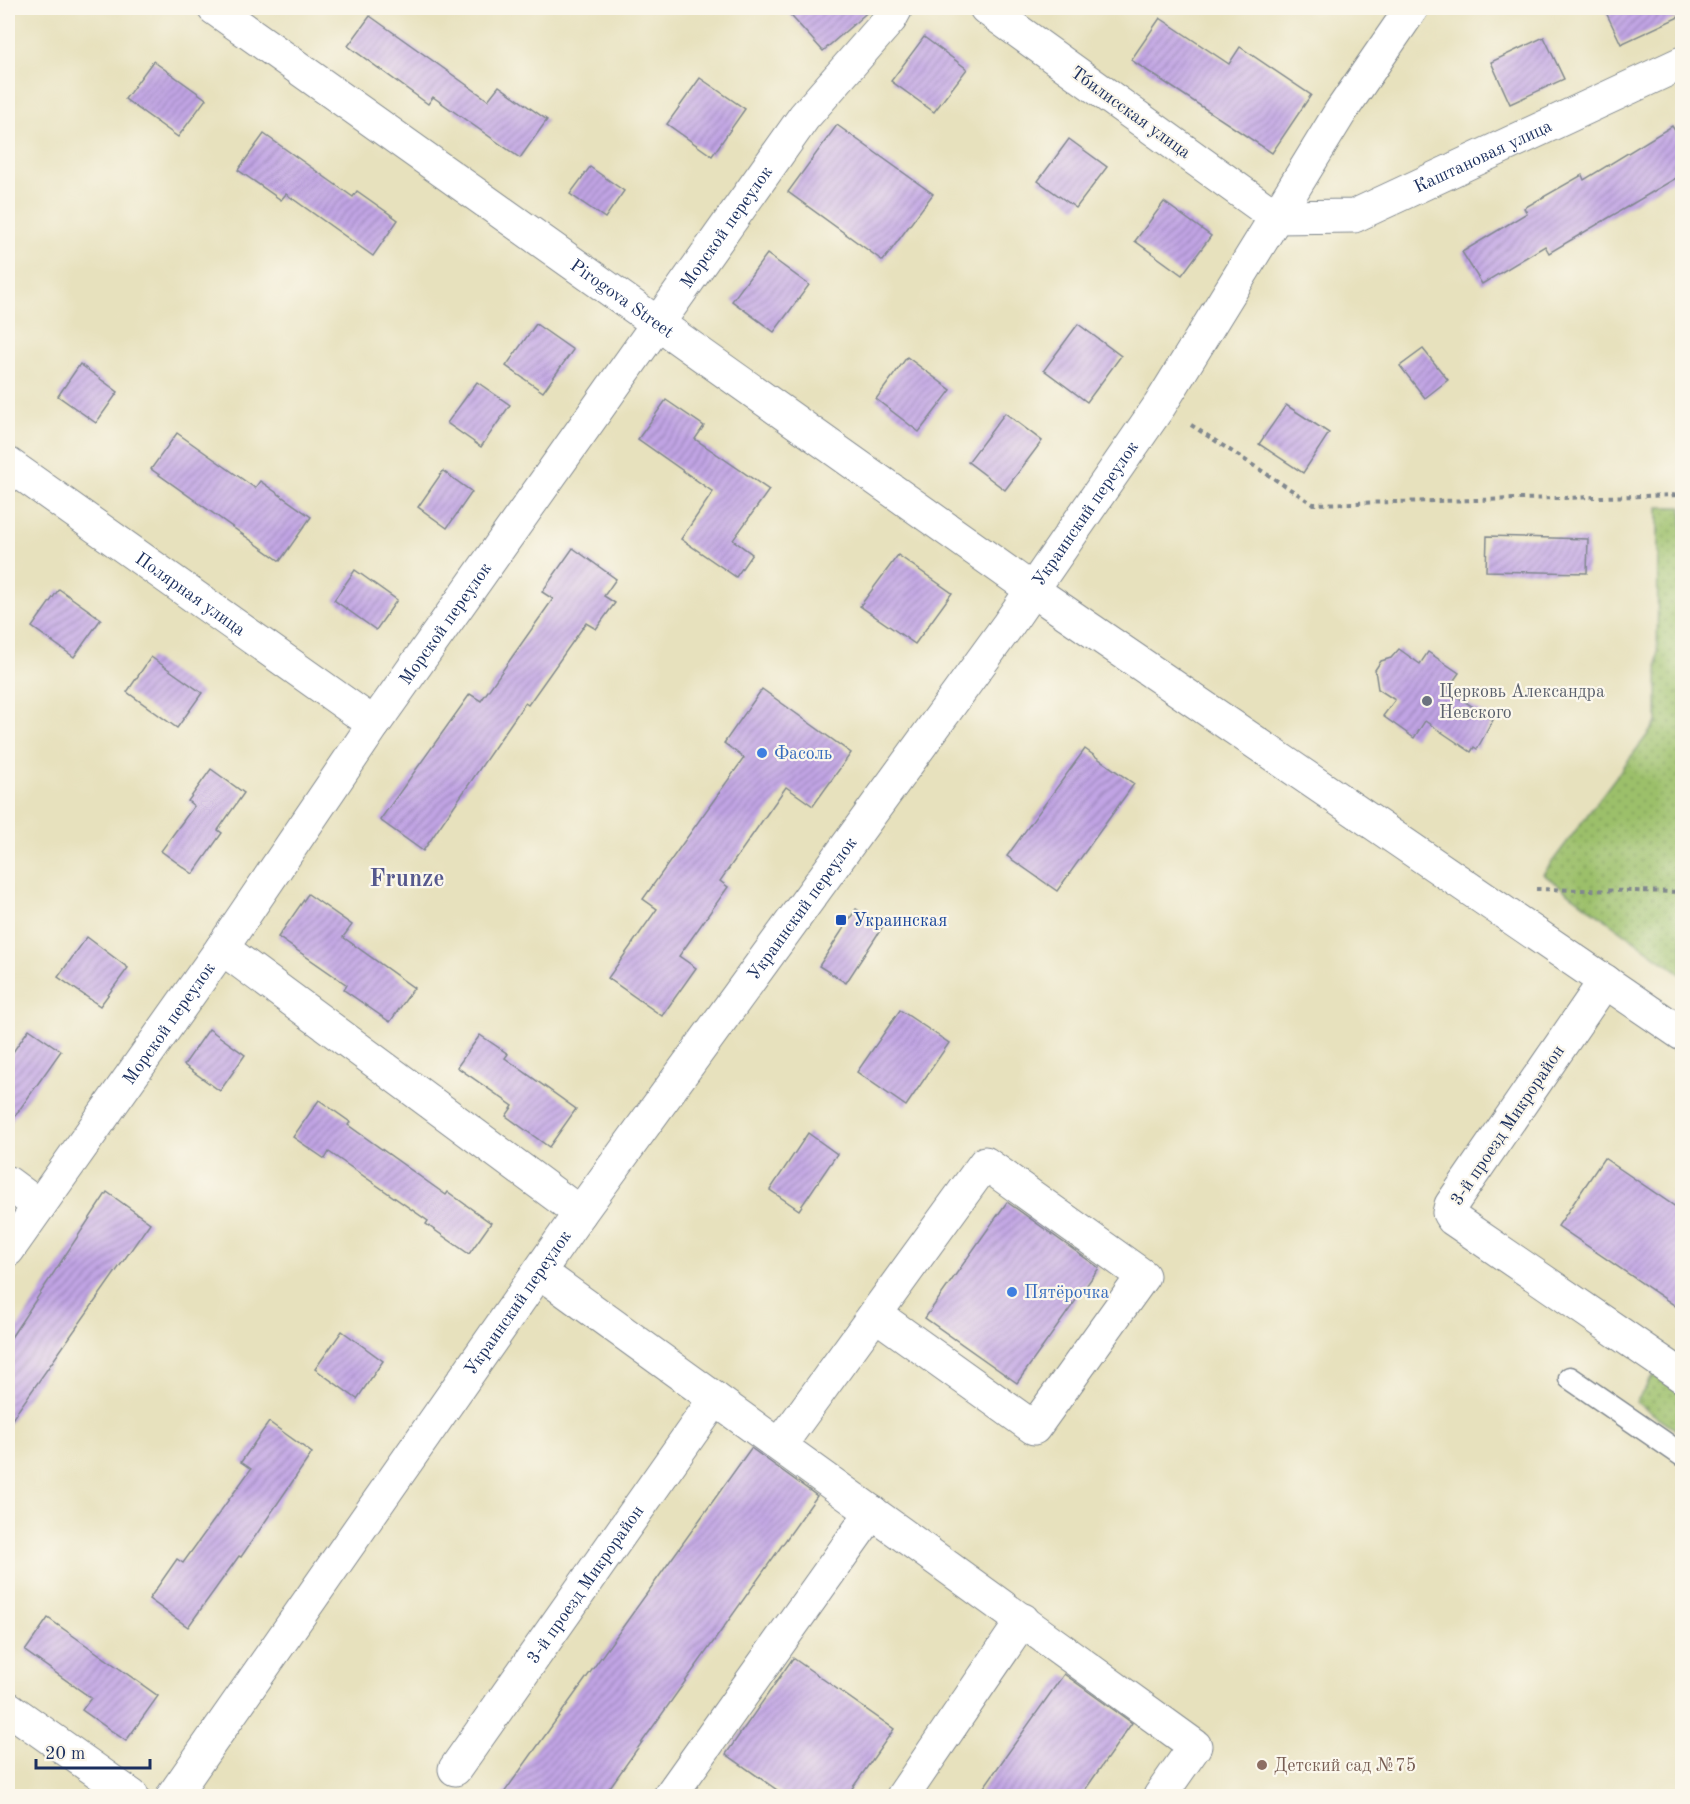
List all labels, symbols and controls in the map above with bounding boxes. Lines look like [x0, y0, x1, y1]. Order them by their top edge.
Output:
street label: Тбилисская улица [1067, 63, 1194, 162]
street label: Каштановая улица [1411, 117, 1555, 197]
street label: Морской переулок [678, 163, 776, 292]
street label: Pirogova Street [567, 256, 677, 342]
street label: Украинский переулок [1030, 438, 1142, 590]
street label: Полярная улица [132, 550, 248, 640]
street label: Морской переулок [397, 560, 495, 689]
place label: Церковь Александра Невского [1439, 683, 1605, 722]
marker: Церковь Александра Невского [1420, 694, 1434, 708]
place label: Фасоль [774, 745, 832, 763]
marker: Фасоль [755, 746, 769, 760]
street label: Украинский переулок [745, 834, 861, 984]
district label: Frunze [369, 868, 445, 892]
place label: Украинская [853, 912, 947, 930]
marker: Украинская [834, 913, 848, 927]
street label: Морской переулок [120, 959, 219, 1088]
street label: 3-й проезд Микрорайон [1448, 1042, 1568, 1209]
street label: Украинский переулок [462, 1227, 575, 1379]
place label: Пятёрочка [1024, 1284, 1110, 1302]
marker: Пятёрочка [1005, 1285, 1019, 1299]
street label: 3-й проезд Микрорайон [524, 1502, 647, 1667]
scale bar [36, 1732, 150, 1770]
text: 20 m [45, 1745, 85, 1763]
place label: Детский сад №75 [1274, 1757, 1416, 1775]
marker: Детский сад №75 [1255, 1758, 1269, 1772]

